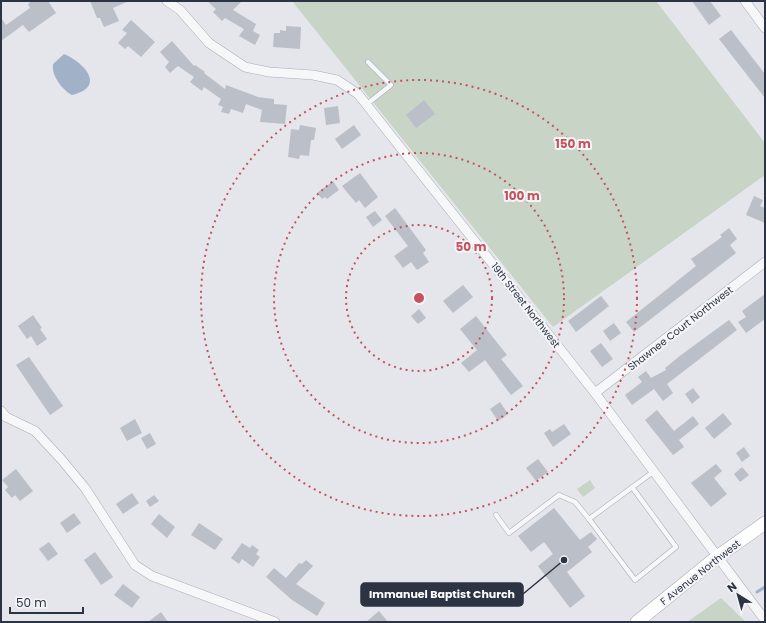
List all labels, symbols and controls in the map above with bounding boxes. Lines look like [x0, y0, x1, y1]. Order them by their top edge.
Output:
text: 150 m [555, 135, 591, 152]
text: 100 m [504, 187, 540, 204]
text: 50 m [456, 238, 487, 255]
street label: 19th Street Northwest [487, 259, 564, 351]
street label: Shawnee Court Northwest [625, 282, 736, 374]
centre of rings [412, 291, 426, 305]
street label: F Avenue Northwest [658, 537, 742, 607]
north arrow [718, 575, 758, 615]
callout: Immanuel Baptist Church [361, 583, 523, 606]
text: Immanuel Baptist Church [369, 586, 515, 602]
scale bar [10, 589, 83, 615]
text: 50 m [16, 594, 47, 611]

